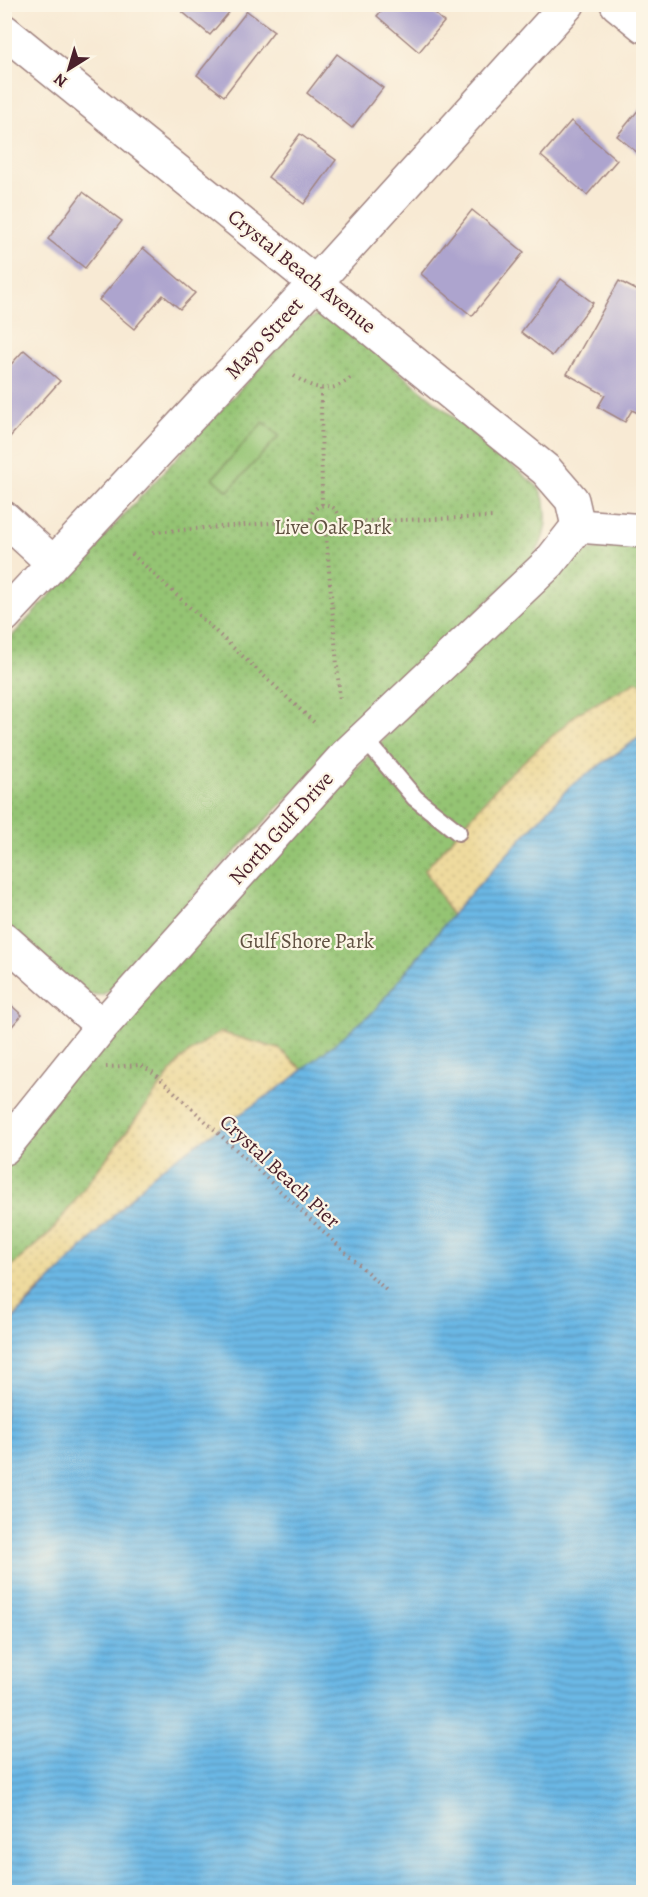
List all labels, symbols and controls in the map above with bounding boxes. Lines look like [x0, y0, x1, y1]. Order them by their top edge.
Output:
north arrow [39, 39, 99, 99]
text: N [49, 68, 72, 92]
street label: Crystal Beach Avenue [222, 202, 382, 340]
street label: Mayo Street [219, 291, 309, 385]
park label: Live Oak Park [274, 513, 392, 541]
street label: North Gulf Drive [222, 765, 340, 891]
park label: Gulf Shore Park [240, 927, 375, 955]
street label: Crystal Beach Pier [214, 1108, 346, 1234]

